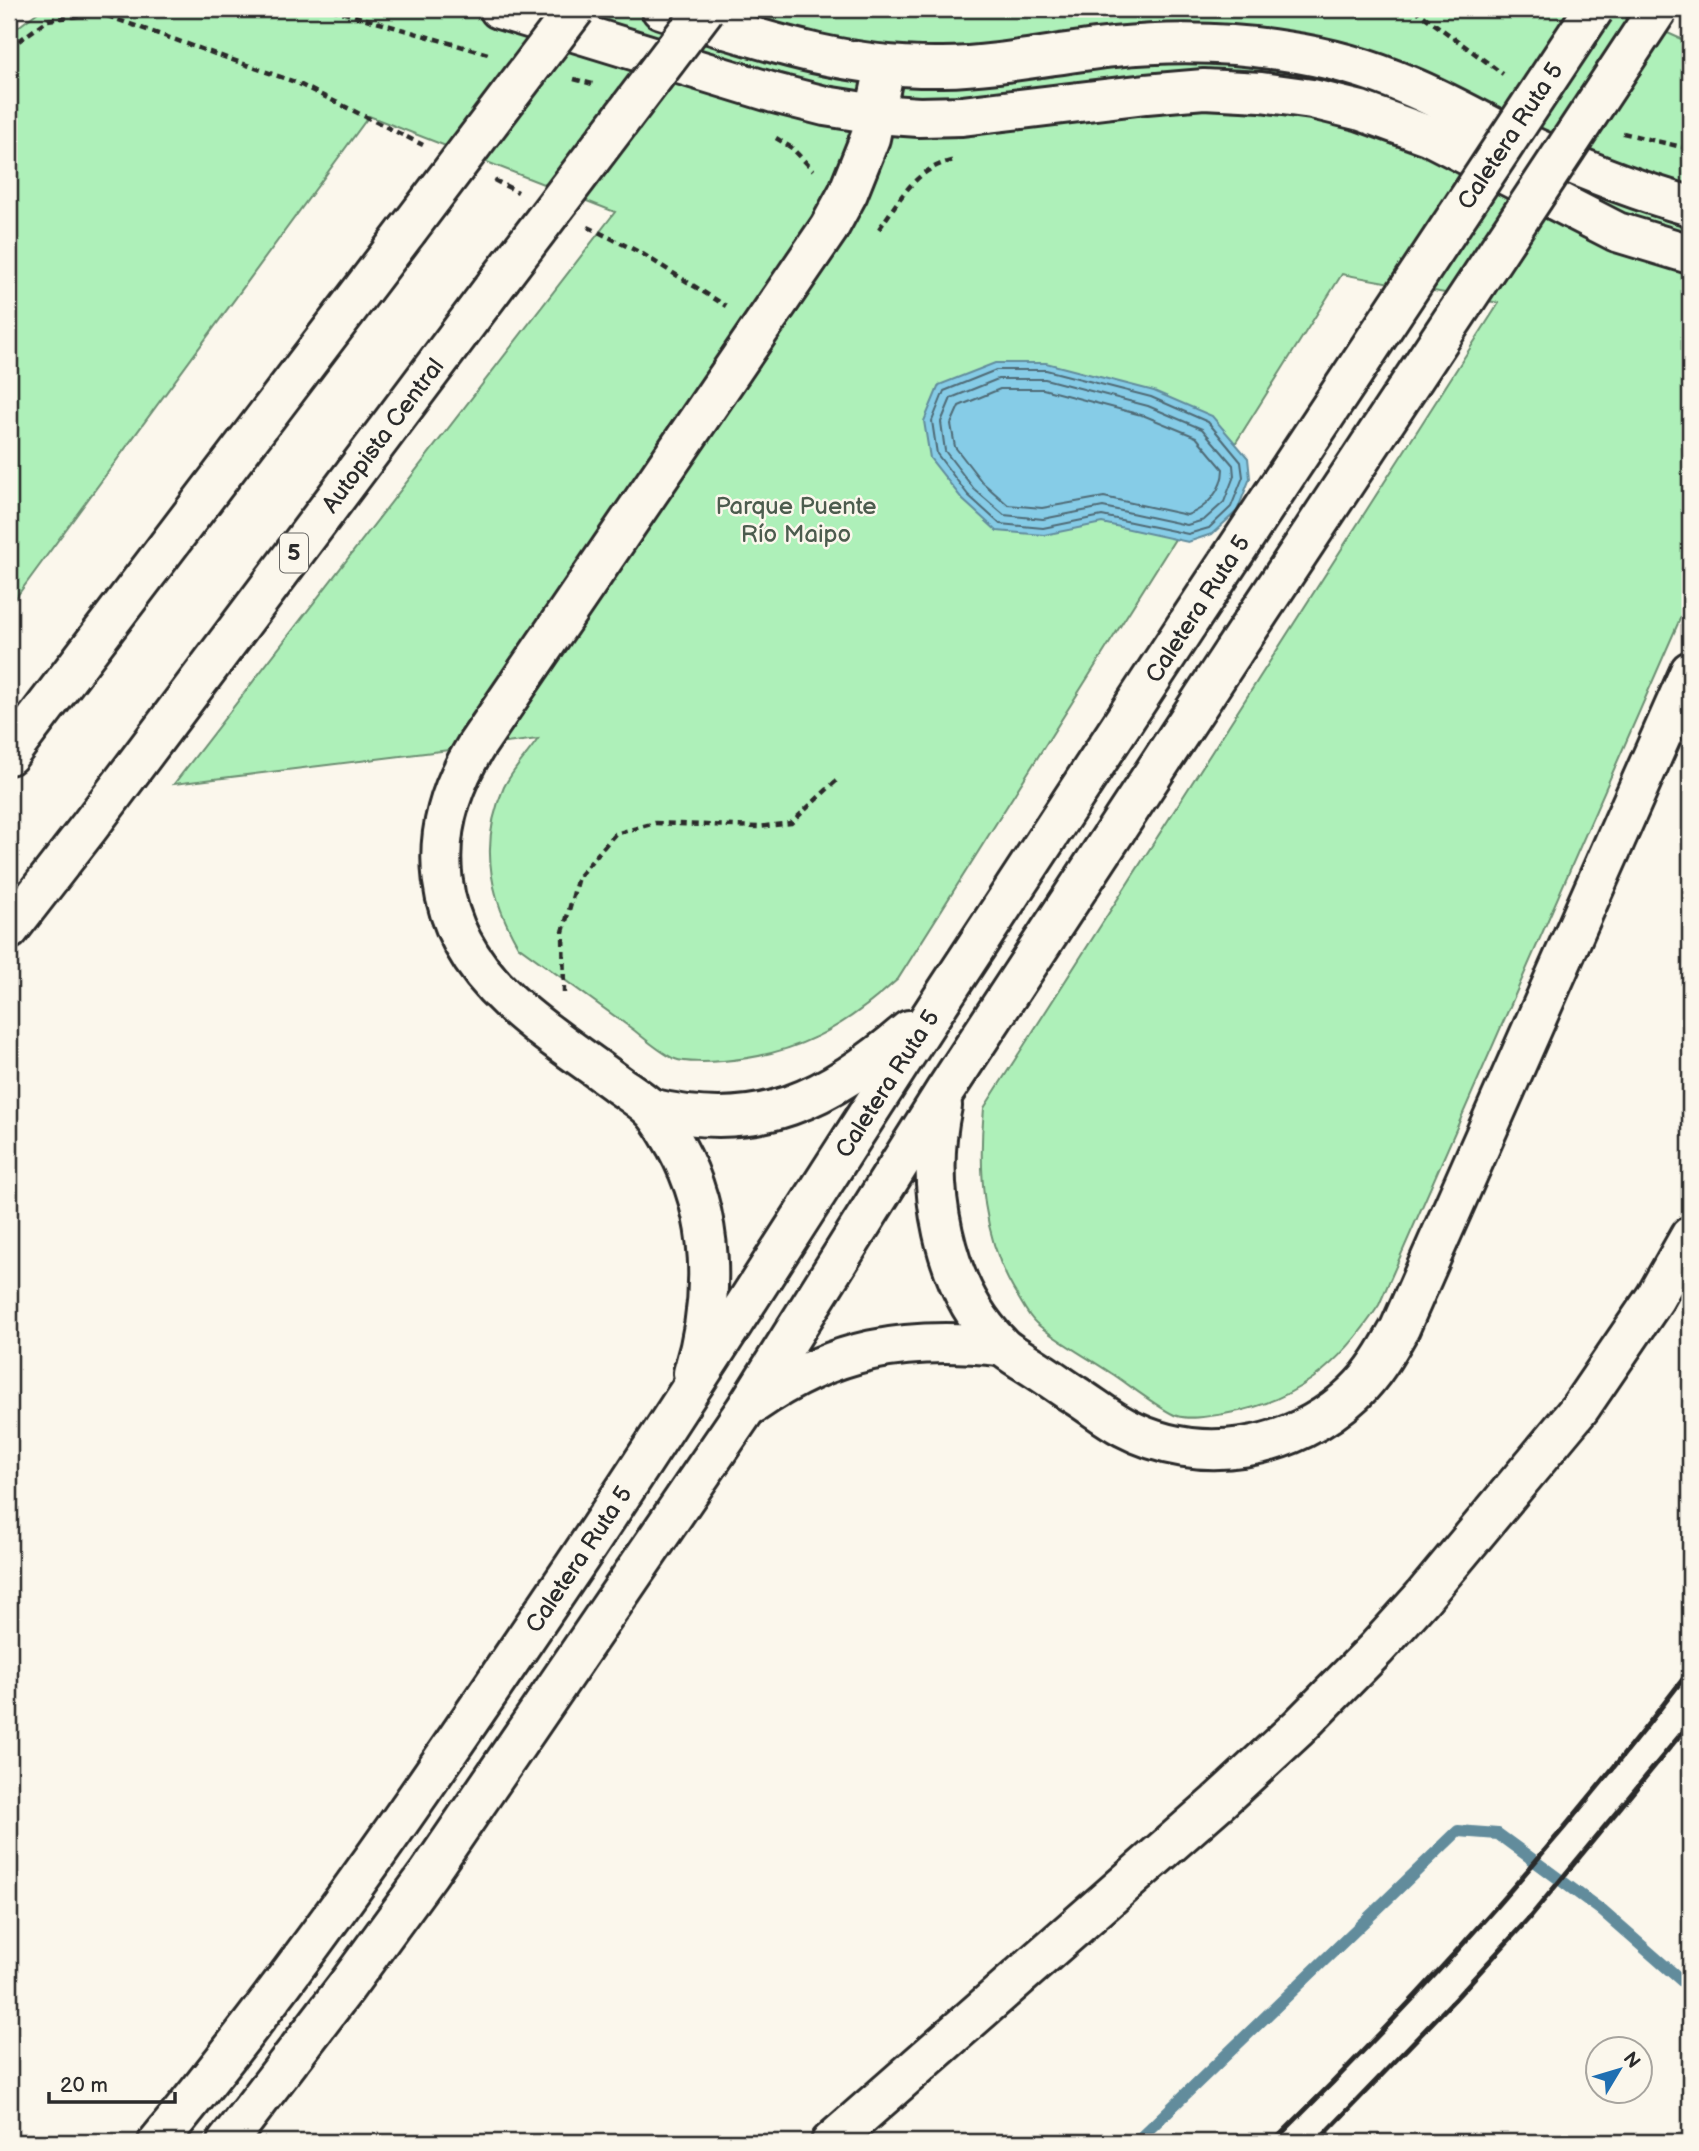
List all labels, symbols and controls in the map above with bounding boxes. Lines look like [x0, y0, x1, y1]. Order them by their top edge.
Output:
street label: Caletera Ruta 5 [1451, 57, 1569, 215]
street label: Autopista Central [315, 352, 450, 518]
park label: Parque Puente Río Maipo [715, 492, 877, 549]
street label: Caletera Ruta 5 [1140, 530, 1256, 688]
road number: 5 [280, 534, 308, 572]
street label: Caletera Ruta 5 [829, 1004, 945, 1163]
street label: Caletera Ruta 5 [519, 1480, 638, 1638]
north arrow [1584, 2036, 1654, 2106]
text: N [1618, 2048, 1645, 2073]
scale bar [49, 2060, 175, 2104]
text: 20 m [60, 2073, 108, 2098]

